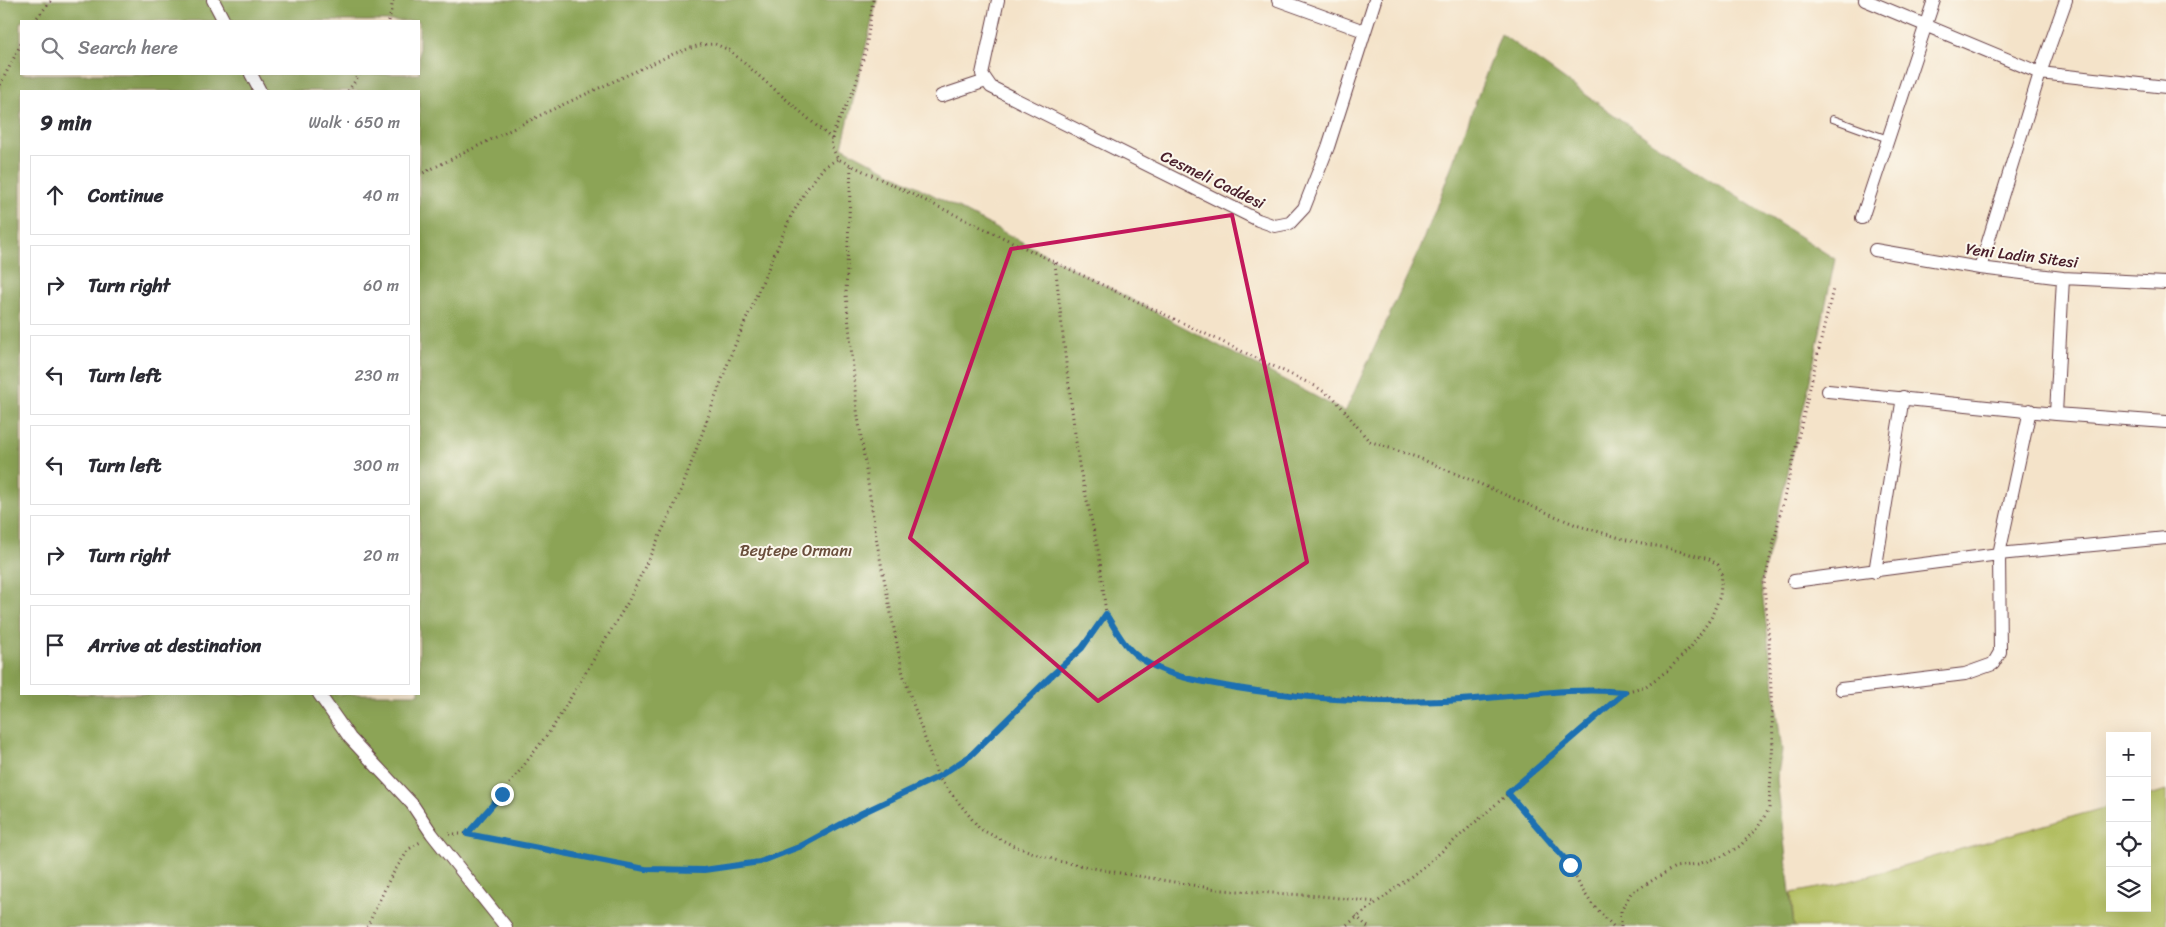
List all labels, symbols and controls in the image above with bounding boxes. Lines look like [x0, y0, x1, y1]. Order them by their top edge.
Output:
search box [20, 20, 420, 75]
text: Search here [78, 31, 178, 64]
icon: search [38, 34, 66, 62]
text: 9 min [40, 104, 92, 142]
text: Walk · 650 m [309, 108, 400, 137]
street label: Cesmeli Caddesi [1156, 142, 1271, 218]
text: Continue [88, 179, 164, 212]
icon: ahead [41, 181, 69, 209]
text: 40 m [362, 181, 399, 210]
street label: Yeni Ladin Sitesi [1964, 234, 2080, 277]
text: Turn right [88, 269, 170, 302]
icon: right [41, 271, 69, 299]
text: 60 m [363, 271, 399, 300]
text: Turn left [88, 359, 161, 392]
icon: left [41, 361, 69, 389]
text: 230 m [354, 361, 399, 390]
text: Turn left [88, 449, 161, 482]
icon: left [41, 451, 69, 479]
text: 300 m [354, 451, 399, 480]
park label: Beytepe Ormanı [740, 536, 852, 565]
text: Turn right [88, 539, 170, 572]
icon: right [41, 541, 69, 569]
text: 20 m [363, 541, 399, 570]
text: Arrive at destination [88, 629, 261, 662]
icon: arrive [41, 631, 69, 659]
map controls [2106, 732, 2151, 912]
button: + [2106, 732, 2151, 777]
button: − [2106, 777, 2151, 822]
route end [491, 783, 514, 806]
button: locate [2106, 822, 2151, 867]
route start [1559, 854, 1582, 877]
button: layers [2106, 867, 2151, 912]

